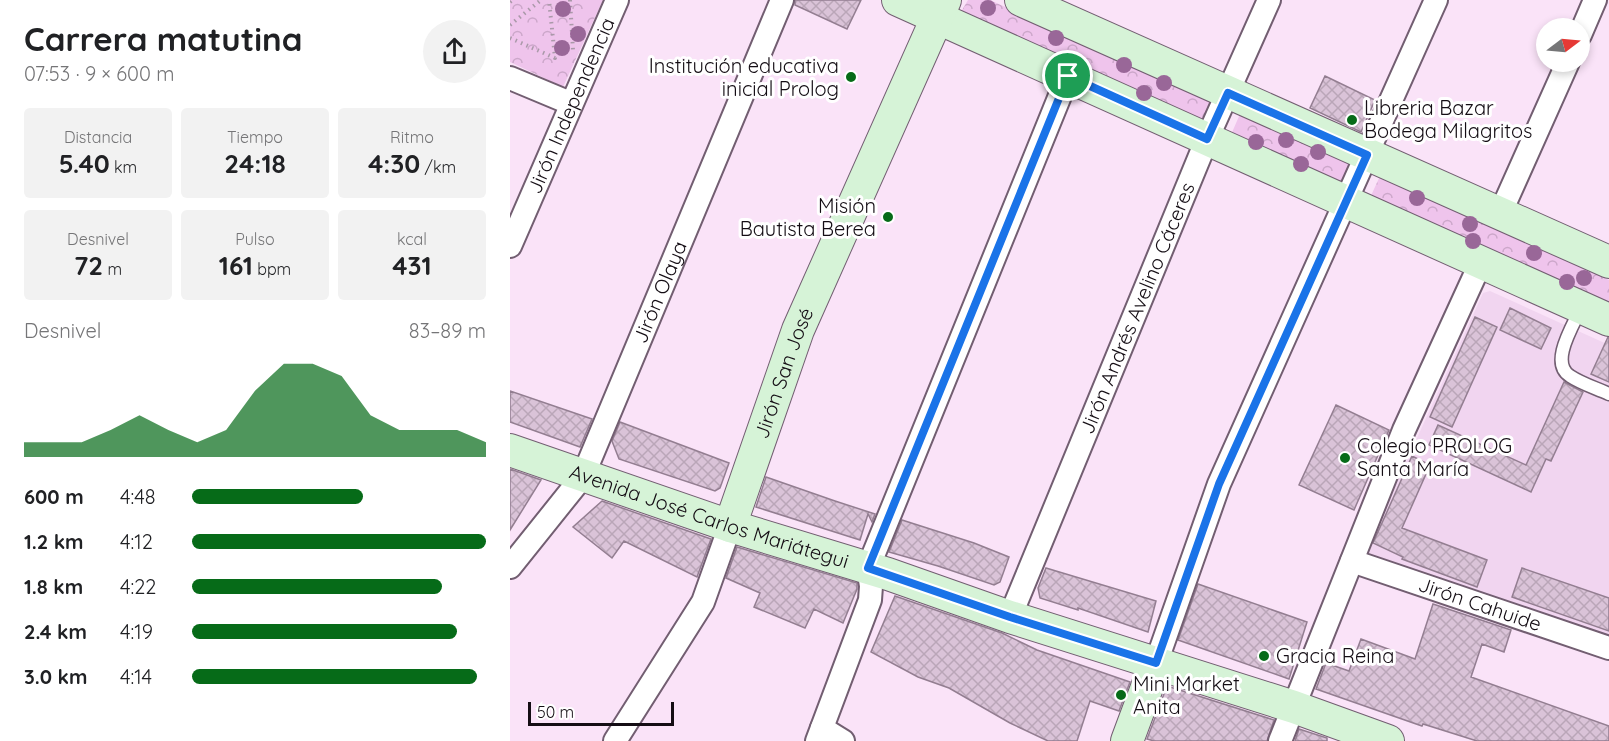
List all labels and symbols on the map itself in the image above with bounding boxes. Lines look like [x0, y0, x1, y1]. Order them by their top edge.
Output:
street label: Jirón Independencia [521, 14, 620, 197]
north arrow [1536, 18, 1590, 72]
pin [1042, 50, 1093, 101]
place label: Institución educativa inicial Prolog [649, 53, 839, 101]
marker: Institución educativa inicial Prolog [844, 70, 858, 84]
place label: Libreria Bazar Bodega Milagritos [1364, 95, 1533, 143]
marker: Libreria Bazar Bodega Milagritos [1345, 113, 1359, 127]
street label: Jirón Andrés Avelino Cáceres [1074, 179, 1200, 437]
place label: Misión Bautista Berea [740, 193, 876, 241]
marker: Misión Bautista Berea [881, 210, 895, 224]
street label: Jirón Olaya [627, 237, 692, 347]
street label: Jirón San José [748, 304, 818, 442]
place label: Colegio PROLOG Santa María [1357, 433, 1512, 481]
marker: Colegio PROLOG Santa María [1338, 451, 1352, 465]
street label: Avenida José Carlos Mariátegui [566, 459, 852, 573]
street label: Jirón Cahuide [1415, 571, 1545, 636]
place label: Gracia Reina [1276, 643, 1394, 668]
marker: Gracia Reina [1257, 649, 1271, 663]
place label: Mini Market Anita [1133, 671, 1240, 719]
marker: Mini Market Anita [1114, 688, 1128, 702]
scale bar [528, 699, 674, 726]

